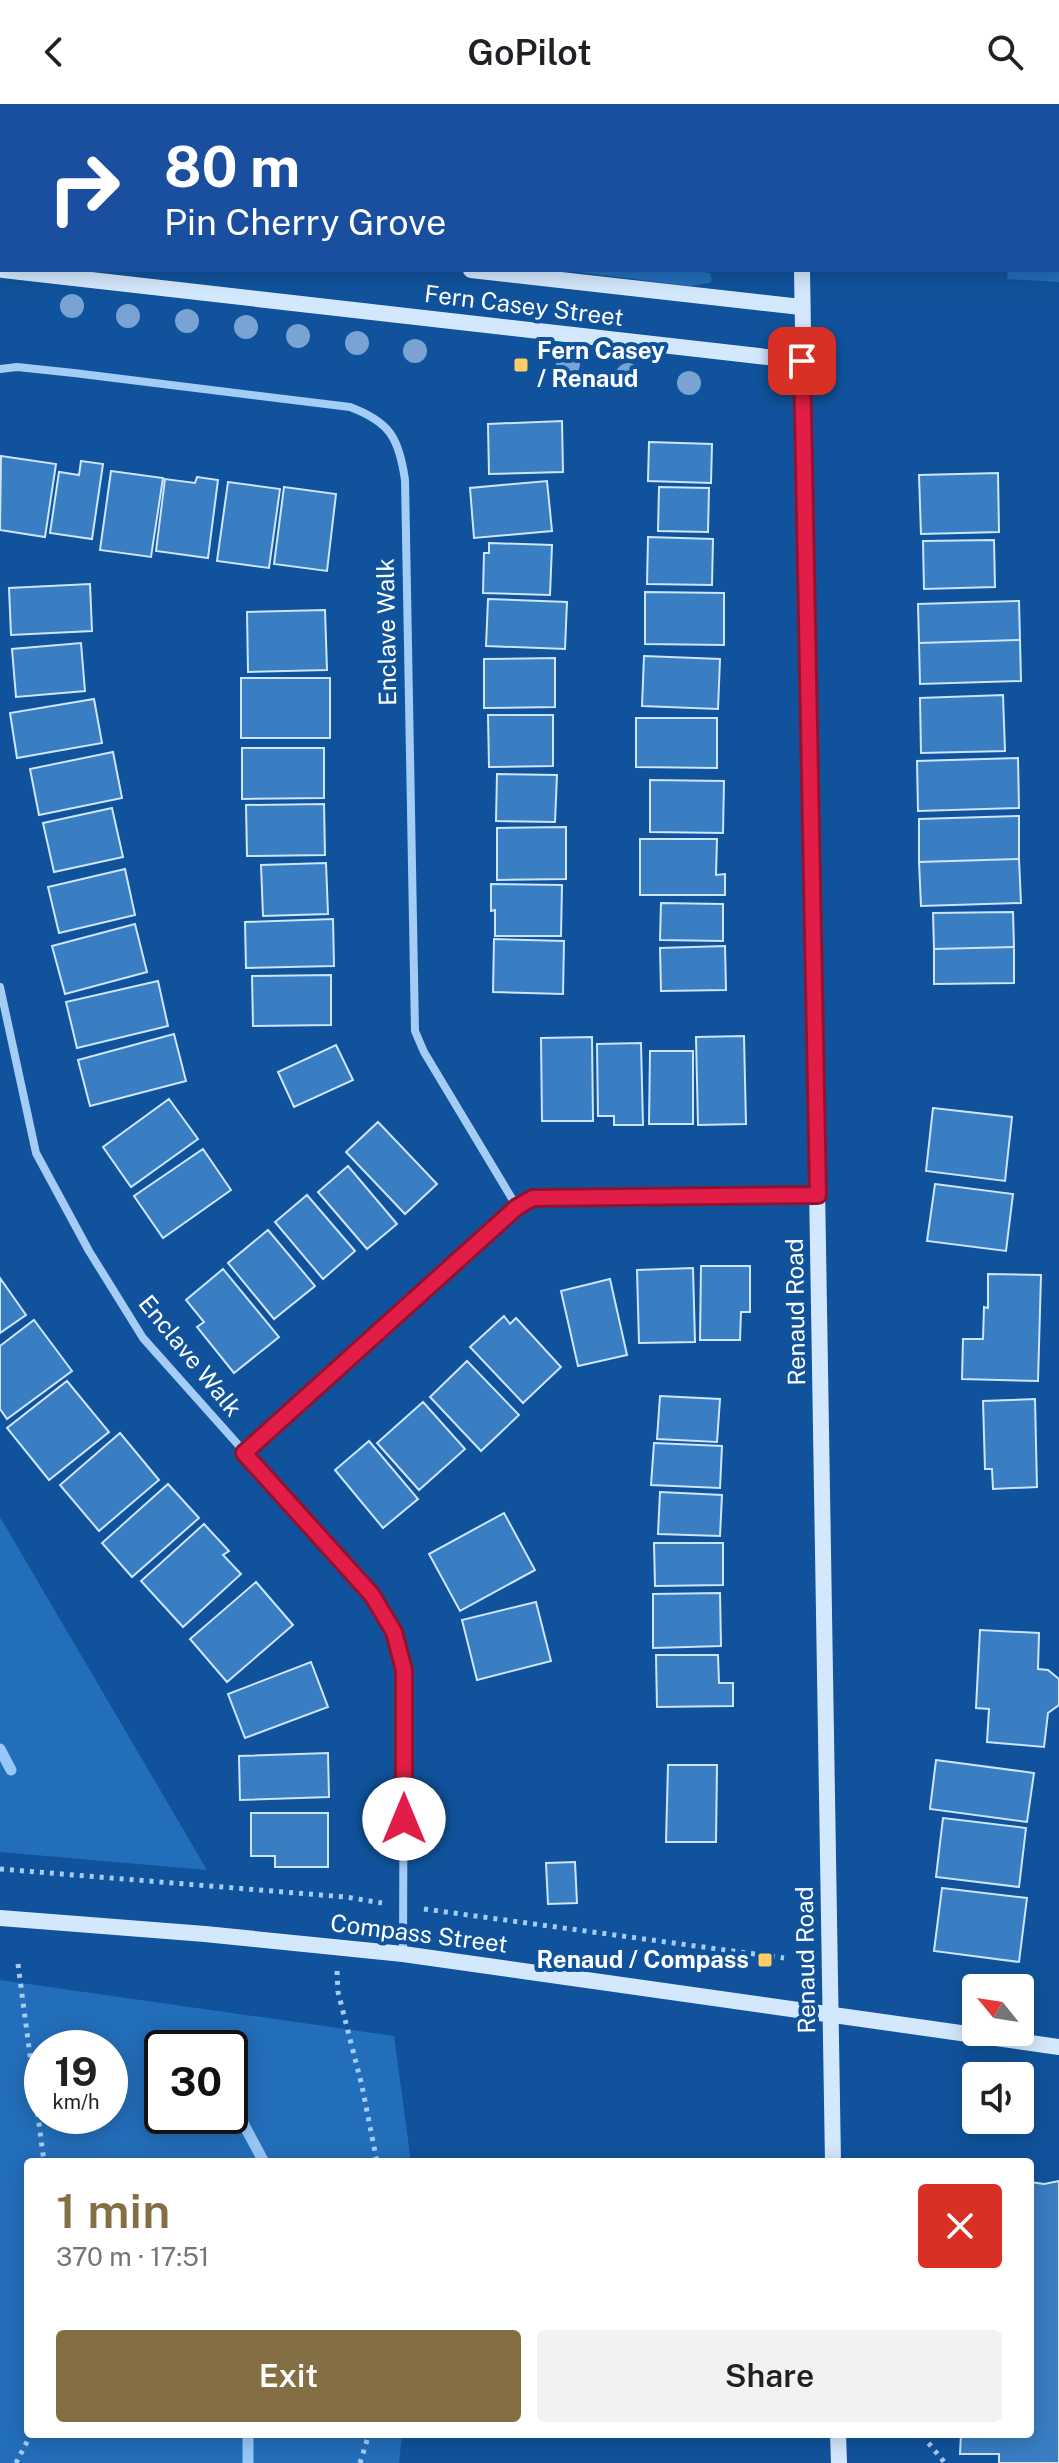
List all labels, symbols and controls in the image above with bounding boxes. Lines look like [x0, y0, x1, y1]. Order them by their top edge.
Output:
icon: back [32, 30, 76, 74]
icon: search [983, 30, 1027, 74]
text: GoPilot [467, 31, 592, 73]
text: 80 m [164, 134, 300, 200]
icon: right [32, 136, 136, 240]
text: Pin Cherry Grove [164, 201, 446, 243]
street label: Fern Casey Street [423, 279, 625, 331]
pin [768, 327, 836, 395]
place label: Fern Casey / Renaud [537, 336, 665, 392]
icon: arrive [780, 339, 824, 383]
marker: Fern Casey / Renaud [512, 356, 530, 374]
street label: Enclave Walk [371, 558, 401, 706]
street label: Renaud Road [780, 1238, 810, 1386]
street label: Enclave Walk [133, 1289, 248, 1422]
position arrow [362, 1777, 446, 1861]
street label: Renaud Road [790, 1886, 820, 2034]
street label: Compass Street [329, 1908, 509, 1958]
place label: Renaud / Compass [537, 1945, 749, 1973]
marker: Renaud / Compass [756, 1951, 774, 1969]
north arrow [962, 1974, 1034, 2046]
map controls [962, 1974, 1034, 2134]
speed limit sign: 30 [144, 2030, 248, 2134]
text: 19 [54, 2048, 98, 2095]
button: sound [962, 2062, 1034, 2134]
text: km/h [52, 2090, 100, 2114]
text: 1 min [56, 2182, 170, 2239]
button: close [918, 2184, 1002, 2268]
text: 370 m · 17:51 [56, 2241, 209, 2272]
button: Exit [56, 2330, 521, 2422]
button: Share [537, 2330, 1002, 2422]

